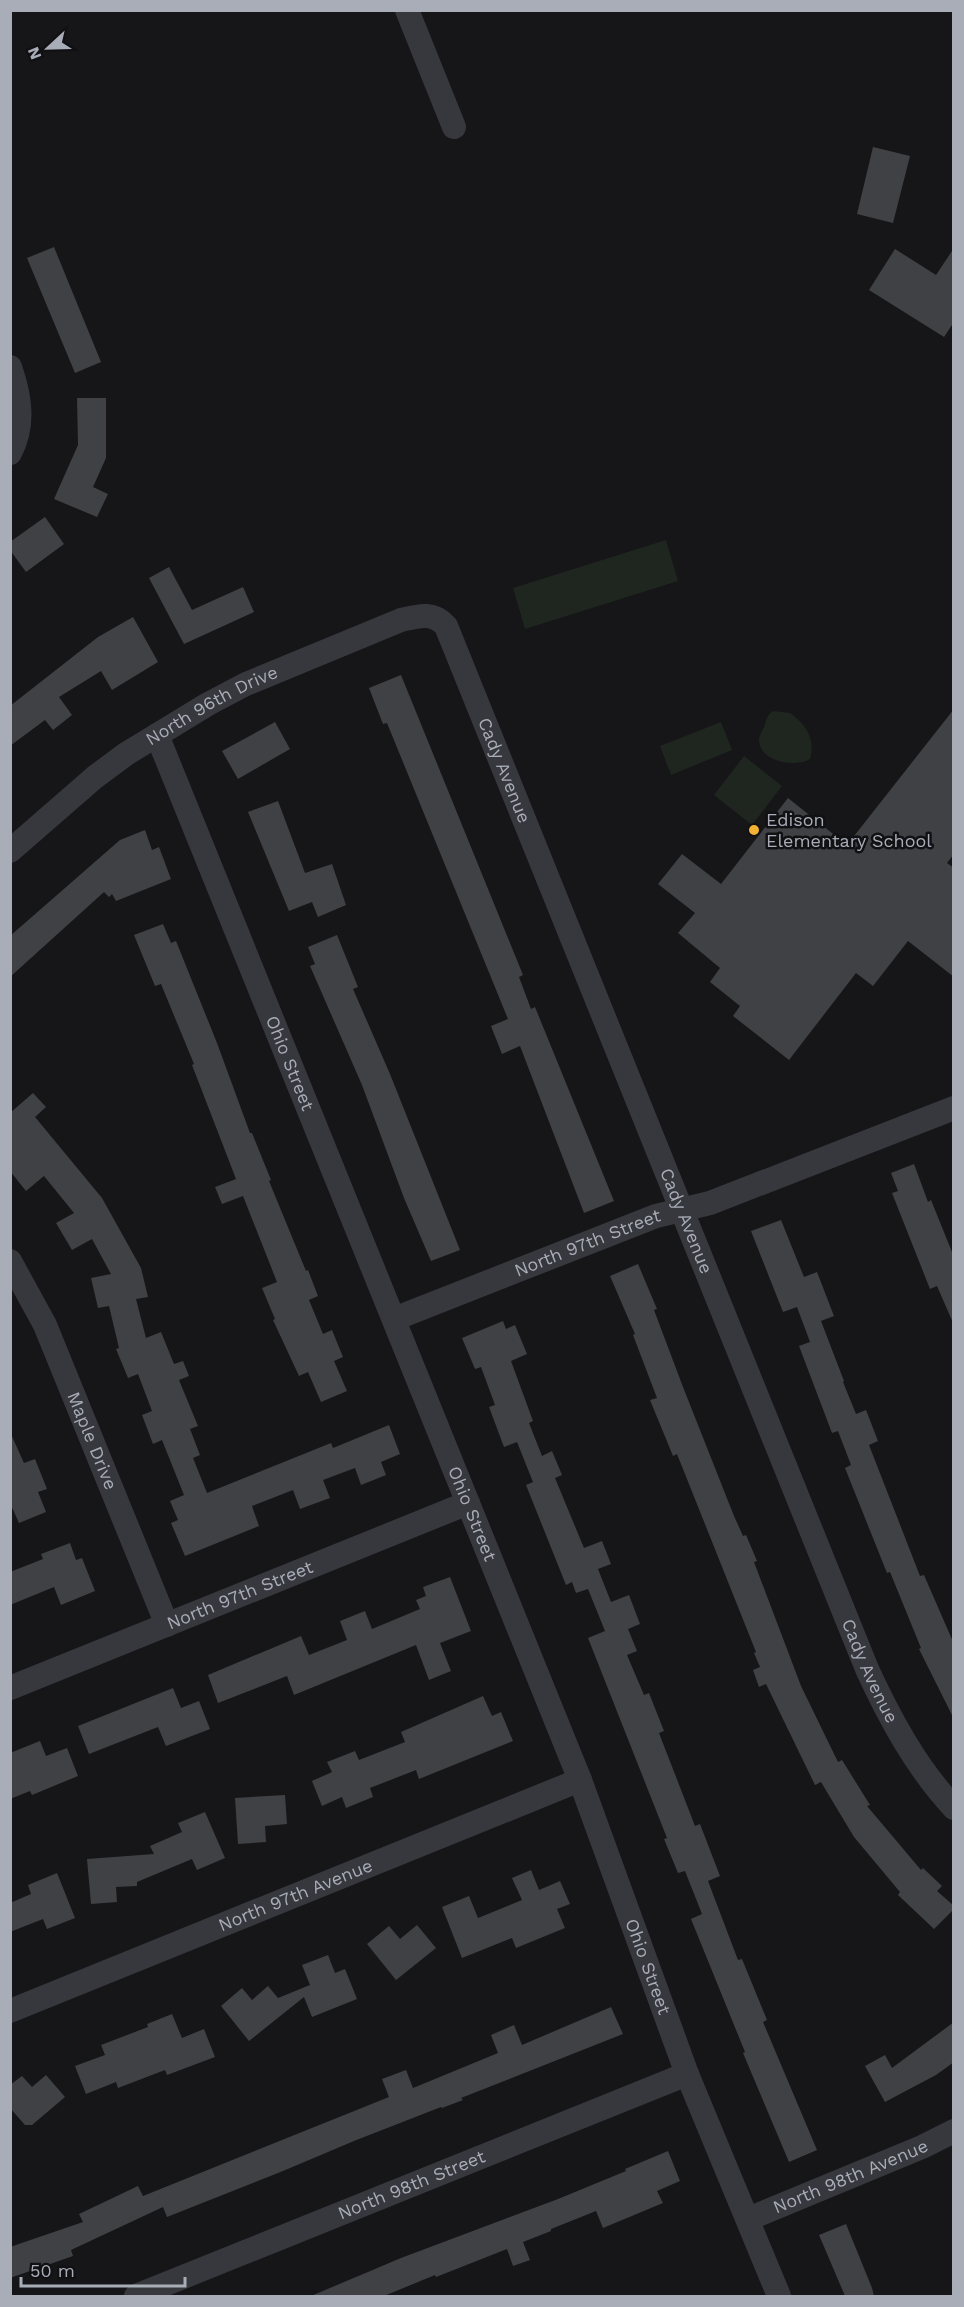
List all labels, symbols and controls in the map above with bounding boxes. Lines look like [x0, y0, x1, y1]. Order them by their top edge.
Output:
north arrow [18, 18, 78, 78]
text: N [24, 44, 46, 62]
street label: North 96th Drive [142, 661, 281, 749]
street label: Cady Avenue [474, 714, 535, 826]
place label: Edison Elementary School [766, 809, 932, 851]
marker: Edison Elementary School [747, 823, 761, 837]
street label: Ohio Street [262, 1012, 319, 1114]
street label: Cady Avenue [656, 1165, 717, 1277]
street label: North 97th Street [511, 1204, 663, 1281]
street label: Maple Drive [63, 1389, 122, 1493]
street label: Ohio Street [444, 1463, 501, 1564]
street label: North 97th Street [164, 1556, 316, 1634]
street label: Cady Avenue [838, 1616, 903, 1726]
street label: North 97th Avenue [215, 1854, 375, 1935]
street label: Ohio Street [621, 1916, 676, 2018]
street label: North 98th Avenue [770, 2135, 931, 2217]
street label: North 98th Street [335, 2145, 488, 2224]
scale bar [21, 2250, 184, 2288]
text: 50 m [30, 2260, 75, 2281]

